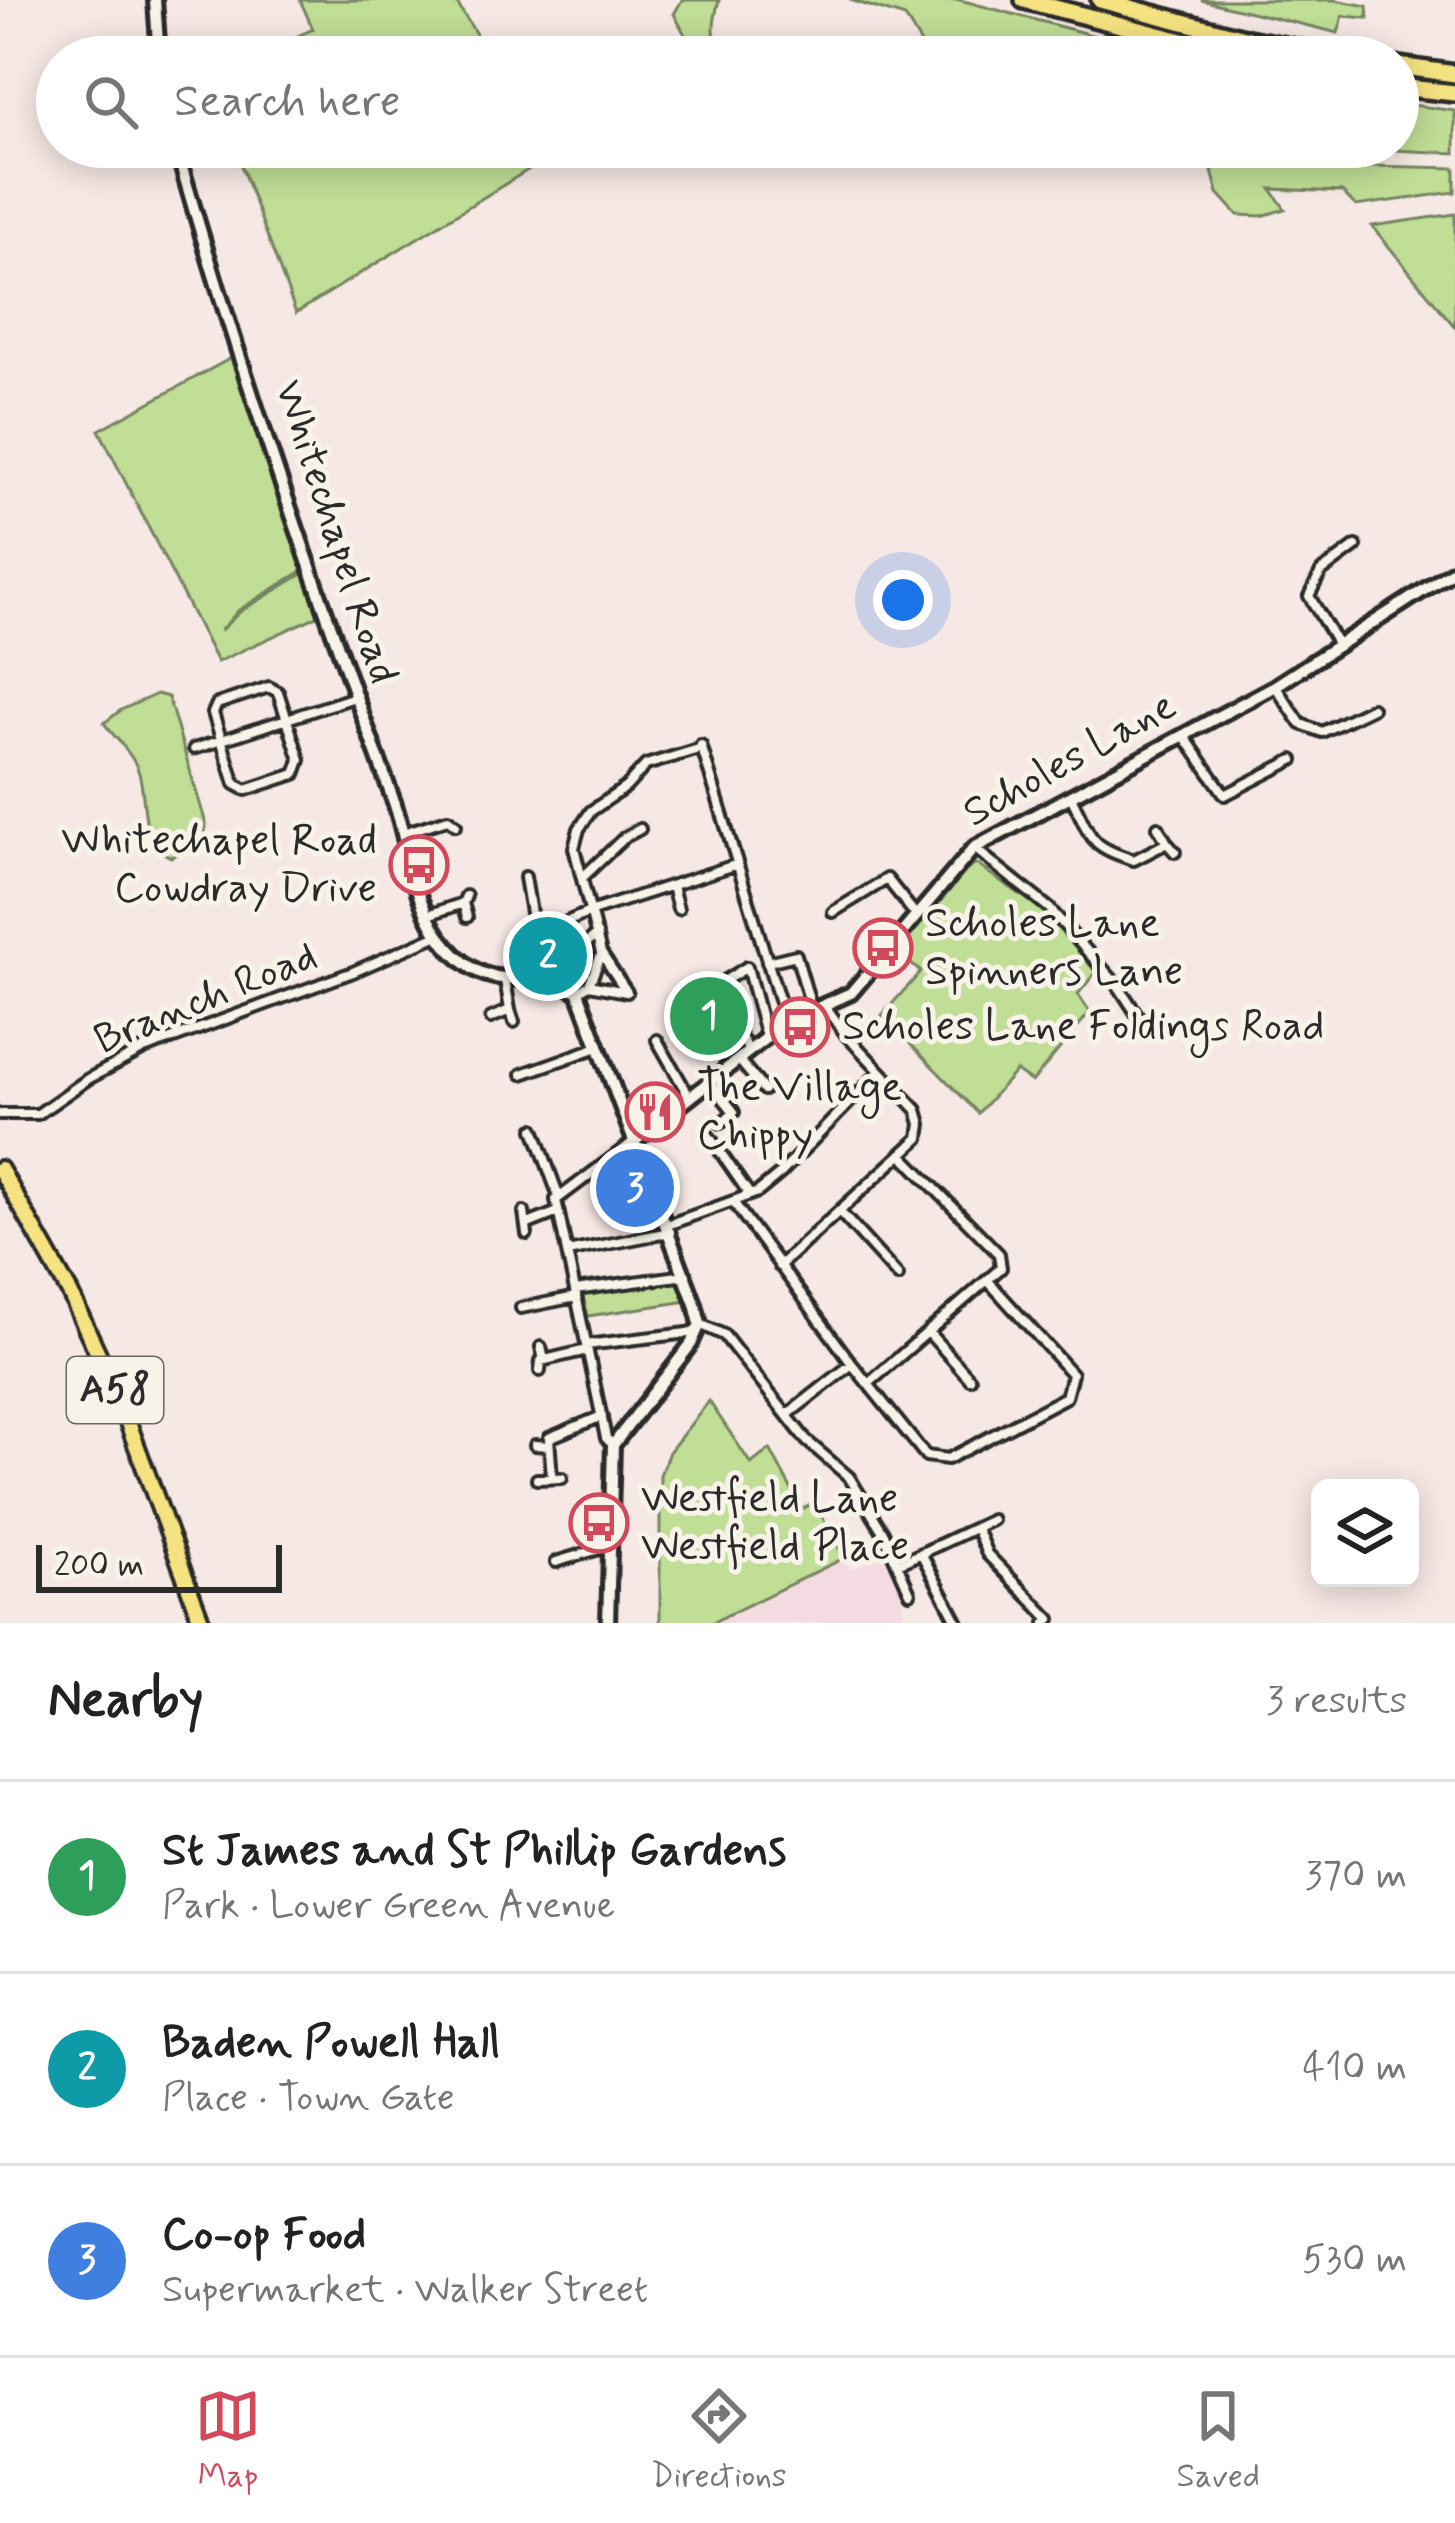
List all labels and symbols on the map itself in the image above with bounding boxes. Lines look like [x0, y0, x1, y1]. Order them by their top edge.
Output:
street label: Whitechapel Road [260, 373, 410, 691]
your location [873, 570, 933, 630]
street label: Scholes Lane [954, 679, 1186, 841]
place label: Whitechapel Road Cowdray Drive [61, 814, 377, 917]
bus stop icon: Whitechapel Road Cowdray Drive [388, 834, 450, 896]
place label: Scholes Lane Spinners Lane [925, 897, 1183, 1000]
pin: 2 [509, 911, 587, 1001]
bus stop icon: Scholes Lane Spinners Lane [852, 917, 914, 979]
street label: Branch Road [87, 929, 325, 1069]
pin: 1 [670, 971, 748, 1061]
bus stop icon: Scholes Lane Foldings Road [769, 996, 831, 1058]
place label: Scholes Lane Foldings Road [842, 1000, 1324, 1058]
place label: The Village Chippy [697, 1061, 902, 1164]
restaurant icon: The Village Chippy [624, 1081, 686, 1143]
pin: 3 [596, 1143, 674, 1233]
road number: A58 [67, 1357, 163, 1423]
place label: Westfield Lane Westfield Place [641, 1472, 909, 1575]
bus stop icon: Westfield Lane Westfield Place [568, 1492, 630, 1554]
scale bar [36, 1539, 282, 1592]

